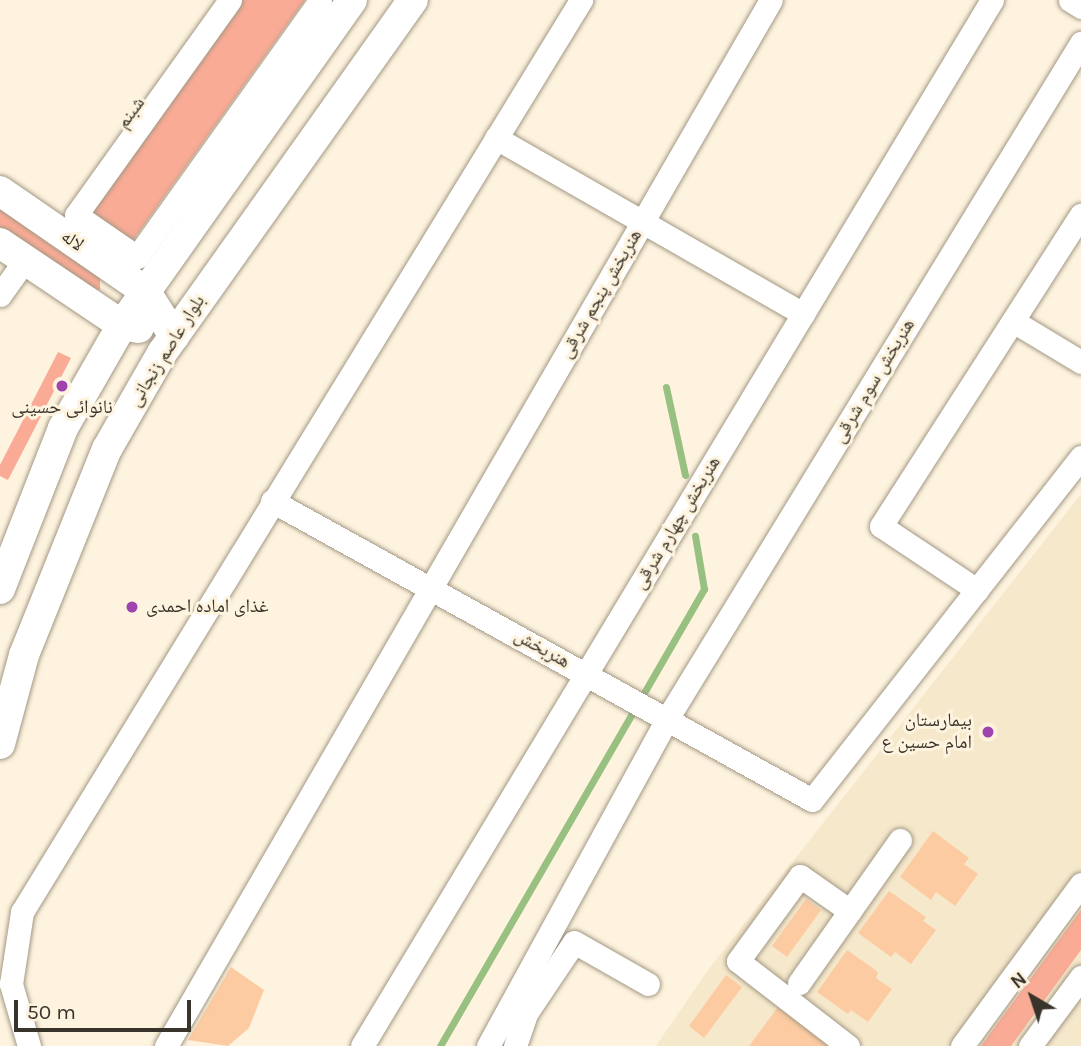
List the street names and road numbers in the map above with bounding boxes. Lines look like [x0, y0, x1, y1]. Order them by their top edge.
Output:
street label: شبنم [112, 93, 150, 133]
street label: لاله [56, 225, 88, 257]
street label: هنربخش پنجم شرقی [555, 225, 647, 363]
street label: بلوار عاصم زنجانی [124, 291, 210, 411]
street label: هنربخش سوم شرقی [828, 315, 920, 447]
street label: هنربخش چهارم شرقی [628, 452, 726, 594]
street label: هنربخش [510, 624, 574, 674]

